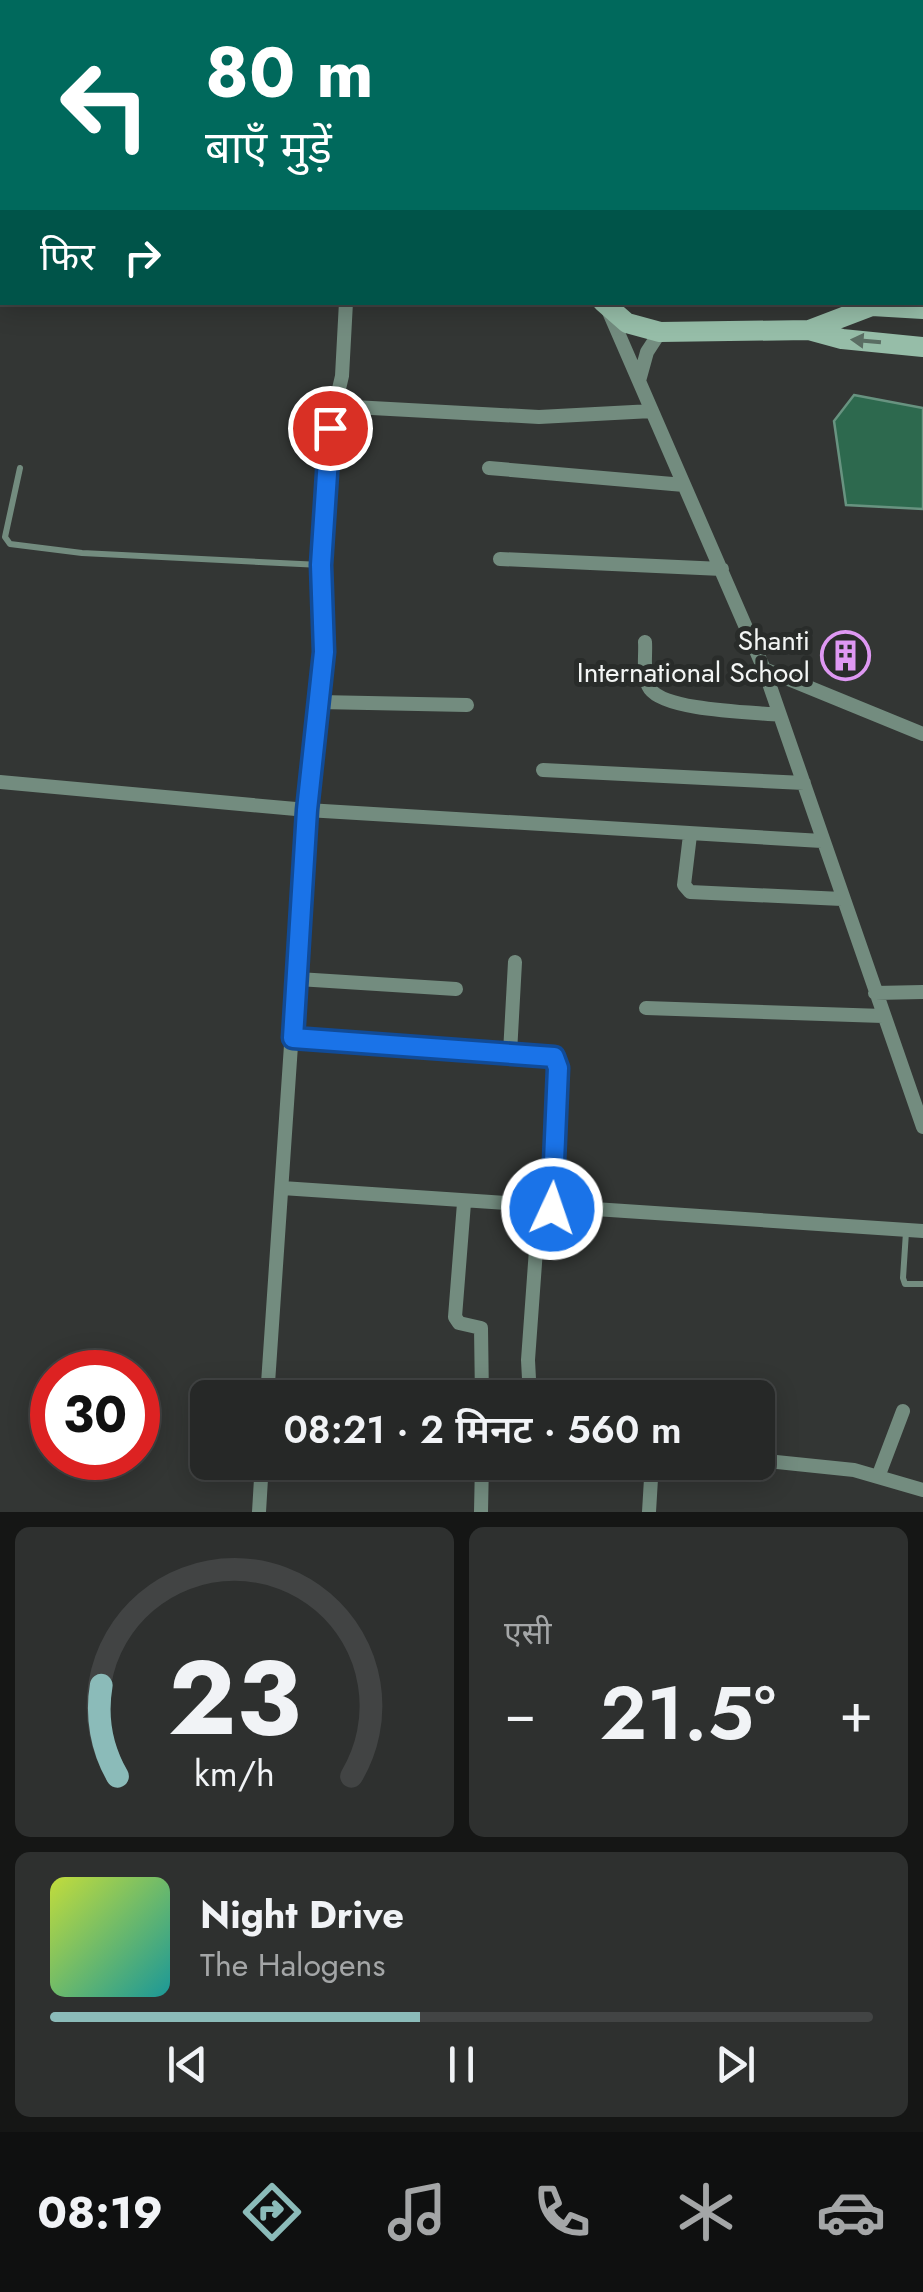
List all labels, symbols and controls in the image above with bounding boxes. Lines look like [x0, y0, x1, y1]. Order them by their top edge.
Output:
text: 80 m [205, 22, 374, 123]
icon: left [40, 40, 170, 170]
text: बाएँ मुड़ें [205, 115, 332, 180]
text: फिर [40, 229, 95, 284]
icon: right [115, 230, 170, 285]
one-way arrow [849, 332, 881, 348]
pin [288, 386, 373, 471]
icon: arrive [303, 401, 358, 456]
place label: Shanti International School [577, 620, 810, 693]
building icon: Shanti International School [819, 630, 871, 682]
position arrow [500, 1157, 604, 1261]
speed limit sign: 30 [30, 1350, 160, 1480]
text: 08:21 · 2 मिनट · 560 m [283, 1402, 682, 1457]
text: एसी [504, 1610, 552, 1656]
text: 23 [168, 1623, 301, 1773]
text: 21.5° [600, 1659, 776, 1767]
text: − [504, 1673, 536, 1753]
text: + [839, 1673, 873, 1753]
text: km/h [194, 1748, 275, 1799]
text: Night Drive [200, 1887, 404, 1942]
text: The Halogens [200, 1942, 385, 1988]
icon: previous [160, 2037, 215, 2092]
icon: pause [434, 2037, 489, 2092]
icon: next [708, 2037, 763, 2092]
icon: directions [237, 2177, 307, 2247]
icon: music [382, 2177, 452, 2247]
icon: phone [527, 2177, 597, 2247]
icon: climate [671, 2177, 741, 2247]
icon: car [816, 2177, 886, 2247]
text: 08:19 [37, 2180, 163, 2245]

